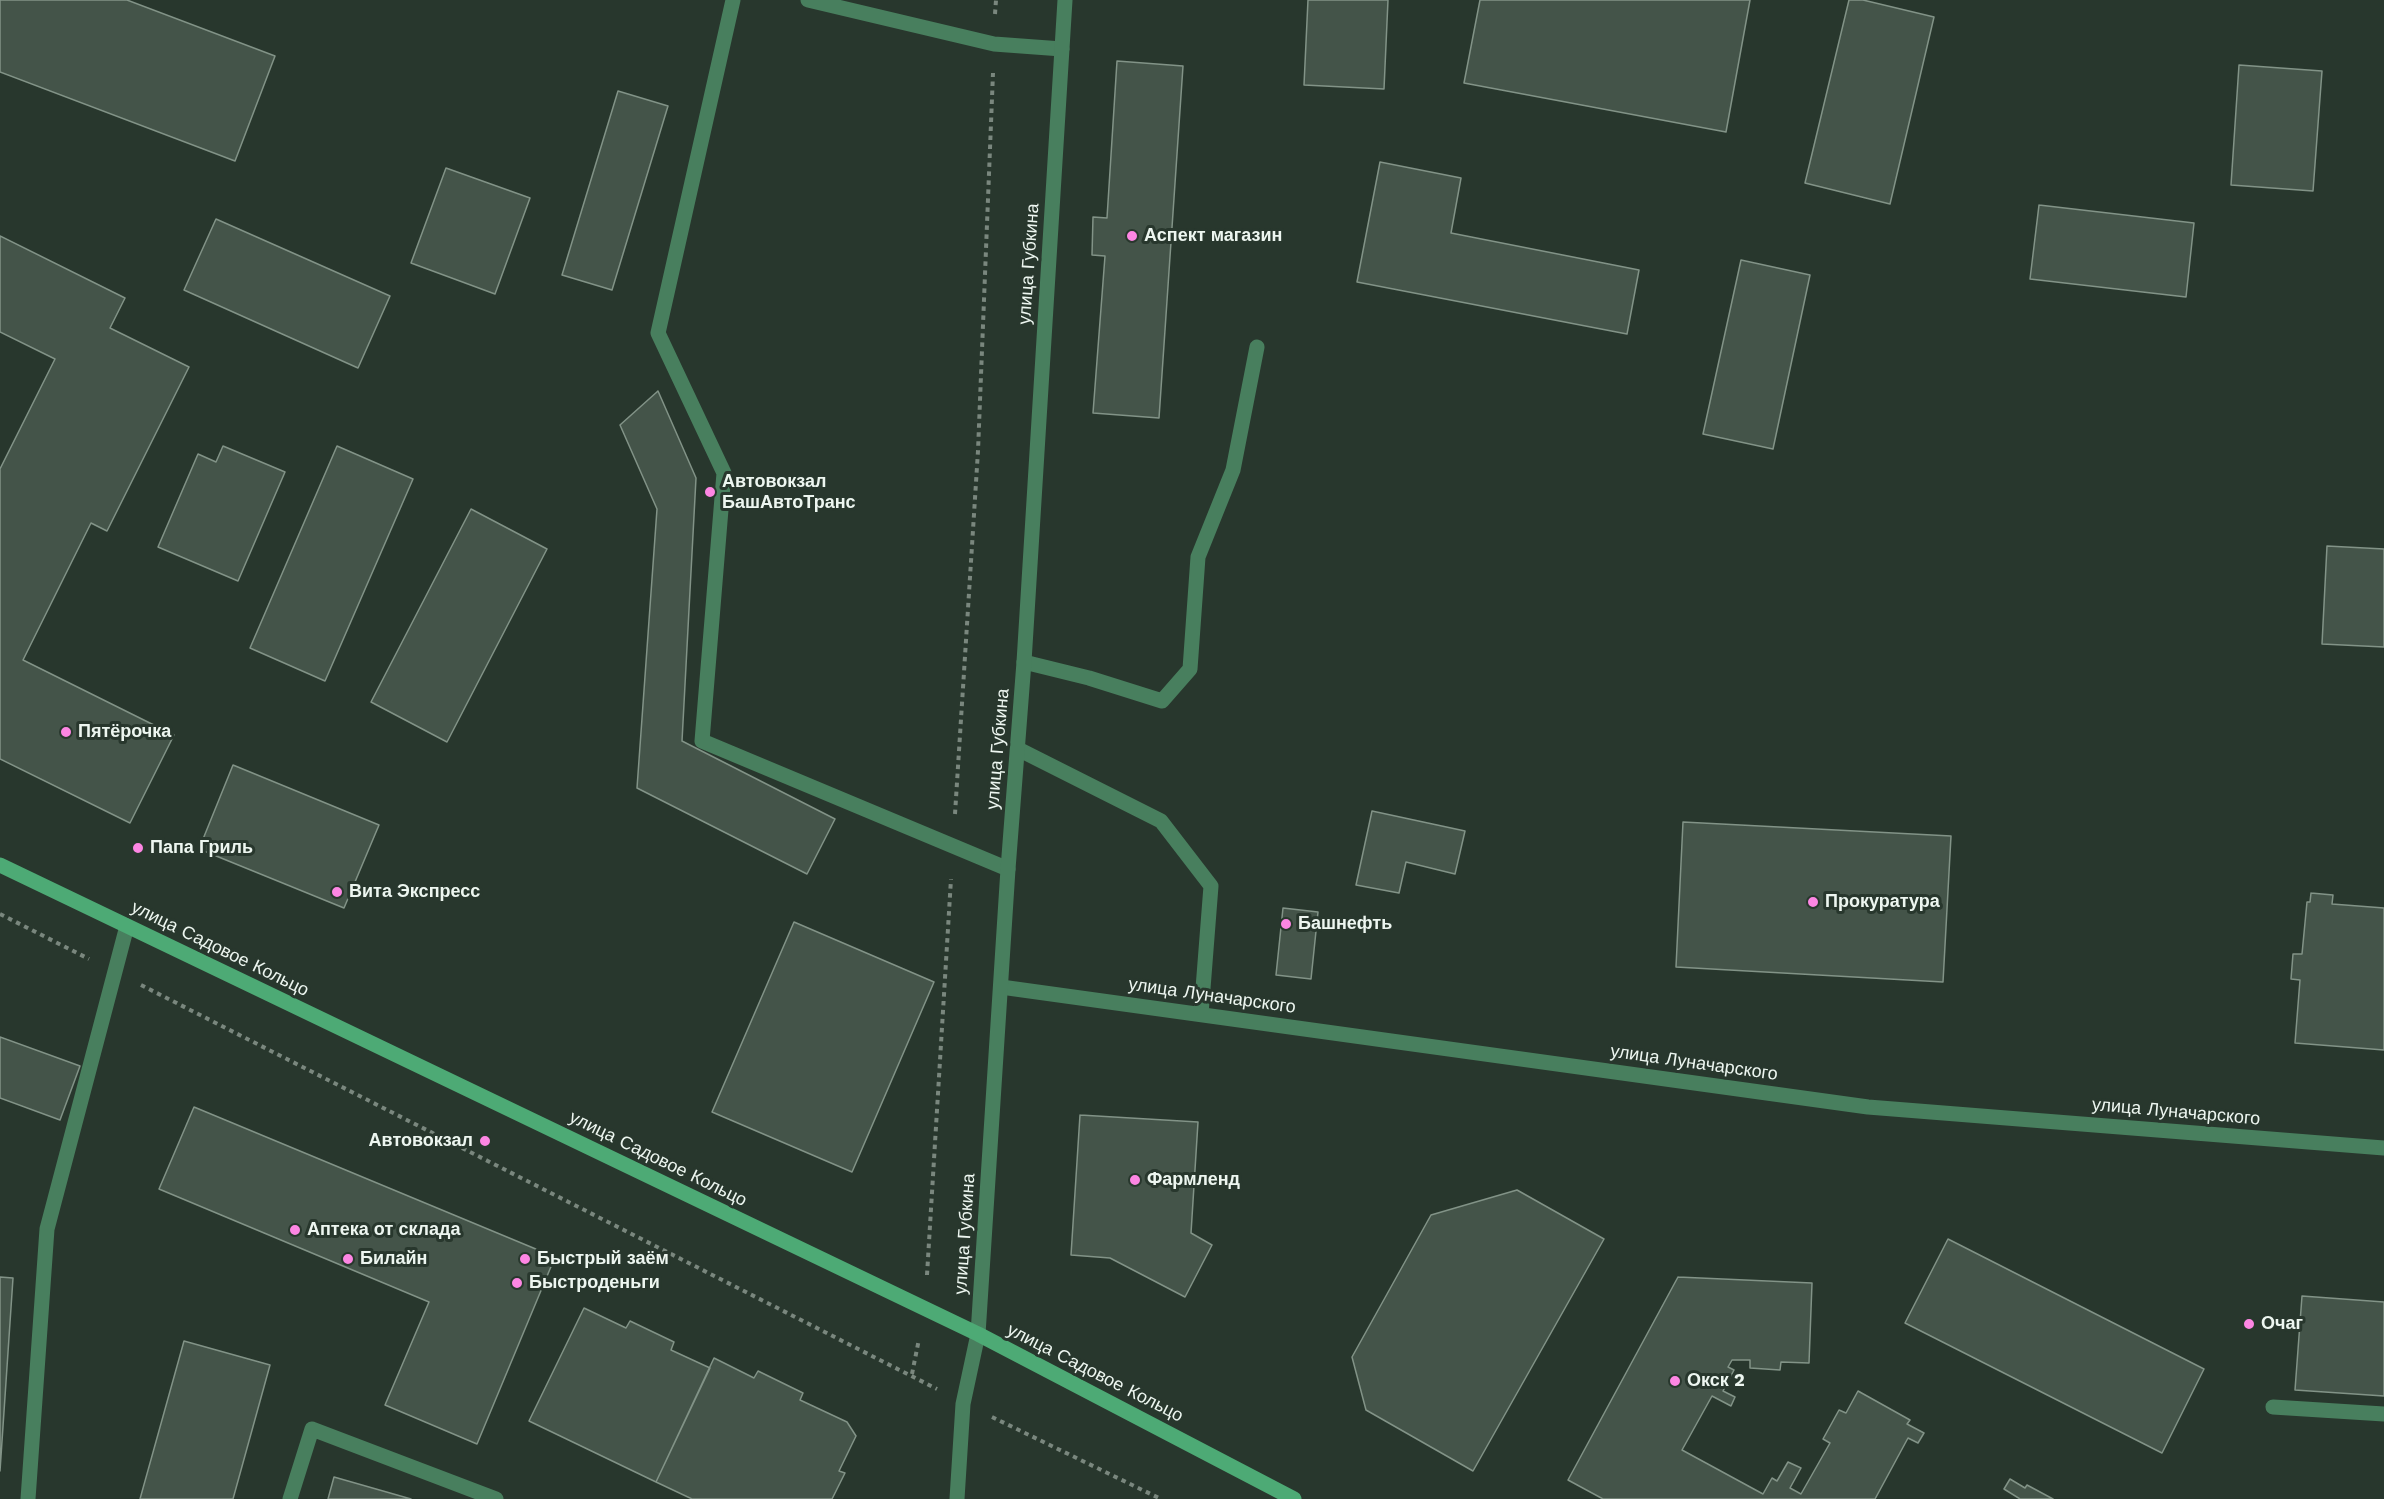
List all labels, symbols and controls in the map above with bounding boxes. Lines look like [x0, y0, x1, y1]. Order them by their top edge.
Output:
street label: улица Губкина [1014, 203, 1044, 325]
place label: Аспект магазин [1144, 225, 1282, 247]
marker: Аспект магазин [1125, 229, 1139, 243]
place label: Автовокзал БашАвтоТранс [722, 471, 856, 514]
marker: Автовокзал БашАвтоТранс [703, 485, 717, 499]
street label: улица Губкина [982, 688, 1014, 810]
place label: Пятёрочка [78, 721, 171, 743]
marker: Пятёрочка [59, 725, 73, 739]
place label: Папа Гриль [150, 837, 253, 859]
marker: Папа Гриль [131, 841, 145, 855]
place label: Вита Экспресс [349, 881, 480, 903]
marker: Вита Экспресс [330, 885, 344, 899]
place label: Прокуратура [1825, 891, 1940, 913]
marker: Прокуратура [1806, 895, 1820, 909]
street label: улица Садовое Кольцо [128, 897, 312, 1001]
place label: Башнефть [1298, 913, 1392, 935]
marker: Башнефть [1279, 917, 1293, 931]
street label: улица Луначарского [1127, 974, 1297, 1018]
street label: улица Луначарского [1609, 1041, 1779, 1085]
street label: улица Луначарского [2091, 1094, 2261, 1130]
street label: улица Садовое Кольцо [566, 1107, 750, 1211]
place label: Автовокзал [369, 1130, 473, 1152]
marker: Автовокзал [478, 1134, 492, 1148]
place label: Фармленд [1147, 1169, 1240, 1191]
street label: улица Губкина [950, 1173, 980, 1295]
marker: Фармленд [1128, 1173, 1142, 1187]
place label: Аптека от склада [307, 1219, 460, 1241]
marker: Аптека от склада [288, 1223, 302, 1237]
place label: Билайн [360, 1248, 427, 1270]
place label: Быстрый заём [537, 1248, 669, 1270]
marker: Билайн [341, 1252, 355, 1266]
marker: Быстрый заём [518, 1252, 532, 1266]
place label: Быстроденьги [529, 1272, 660, 1294]
marker: Быстроденьги [510, 1276, 524, 1290]
place label: Очаг [2261, 1313, 2303, 1335]
marker: Очаг [2242, 1317, 2256, 1331]
street label: улица Садовое Кольцо [1003, 1319, 1187, 1427]
place label: Окск 2 [1687, 1370, 1745, 1392]
marker: Окск 2 [1668, 1374, 1682, 1388]

